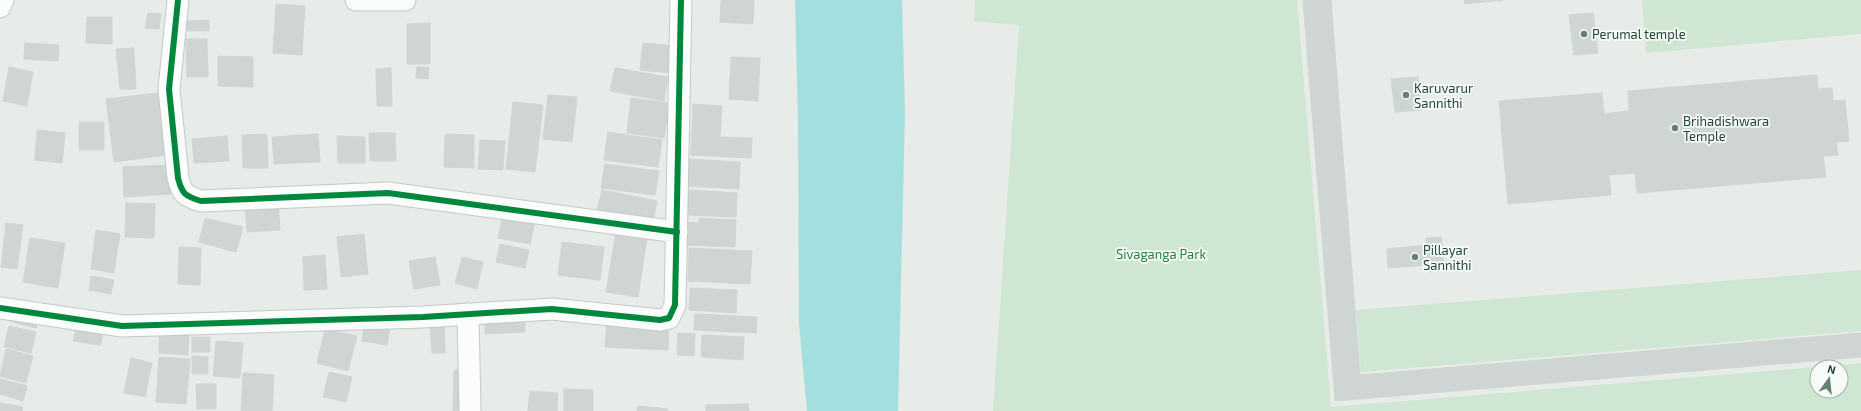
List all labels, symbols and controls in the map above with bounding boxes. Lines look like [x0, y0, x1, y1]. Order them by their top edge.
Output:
place label: Perumal temple [1592, 26, 1686, 42]
marker: Perumal temple [1579, 29, 1589, 39]
place label: Karuvarur Sannithi [1414, 80, 1473, 111]
marker: Karuvarur Sannithi [1401, 90, 1411, 100]
place label: Brihadishwara Temple [1683, 113, 1769, 144]
marker: Brihadishwara Temple [1670, 123, 1680, 133]
place label: Pillayar Sannithi [1423, 242, 1472, 273]
park label: Sivaganga Park [1116, 246, 1206, 262]
marker: Pillayar Sannithi [1410, 252, 1420, 262]
north arrow [1809, 359, 1849, 399]
text: N [1826, 362, 1837, 376]

